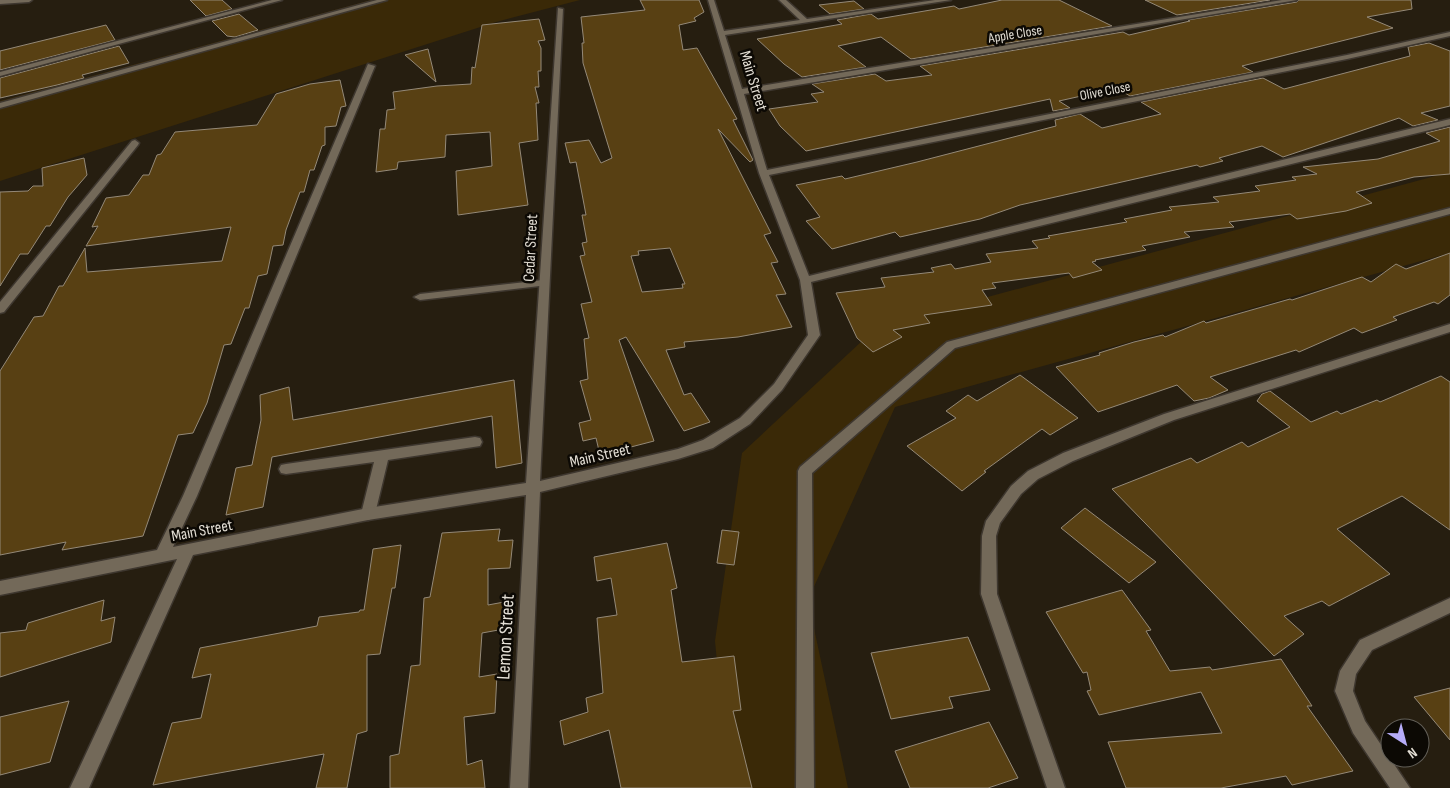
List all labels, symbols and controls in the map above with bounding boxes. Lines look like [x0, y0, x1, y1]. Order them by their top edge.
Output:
street label: Apple Close [986, 21, 1043, 47]
street label: Main Street [735, 49, 771, 113]
street label: Olive Close [1078, 78, 1132, 104]
street label: Cedar Street [520, 214, 542, 282]
street label: Main Street [568, 440, 632, 472]
street label: Main Street [170, 516, 234, 546]
street label: Lemon Street [492, 593, 520, 680]
north arrow [1380, 718, 1430, 768]
text: N [1404, 744, 1420, 762]

